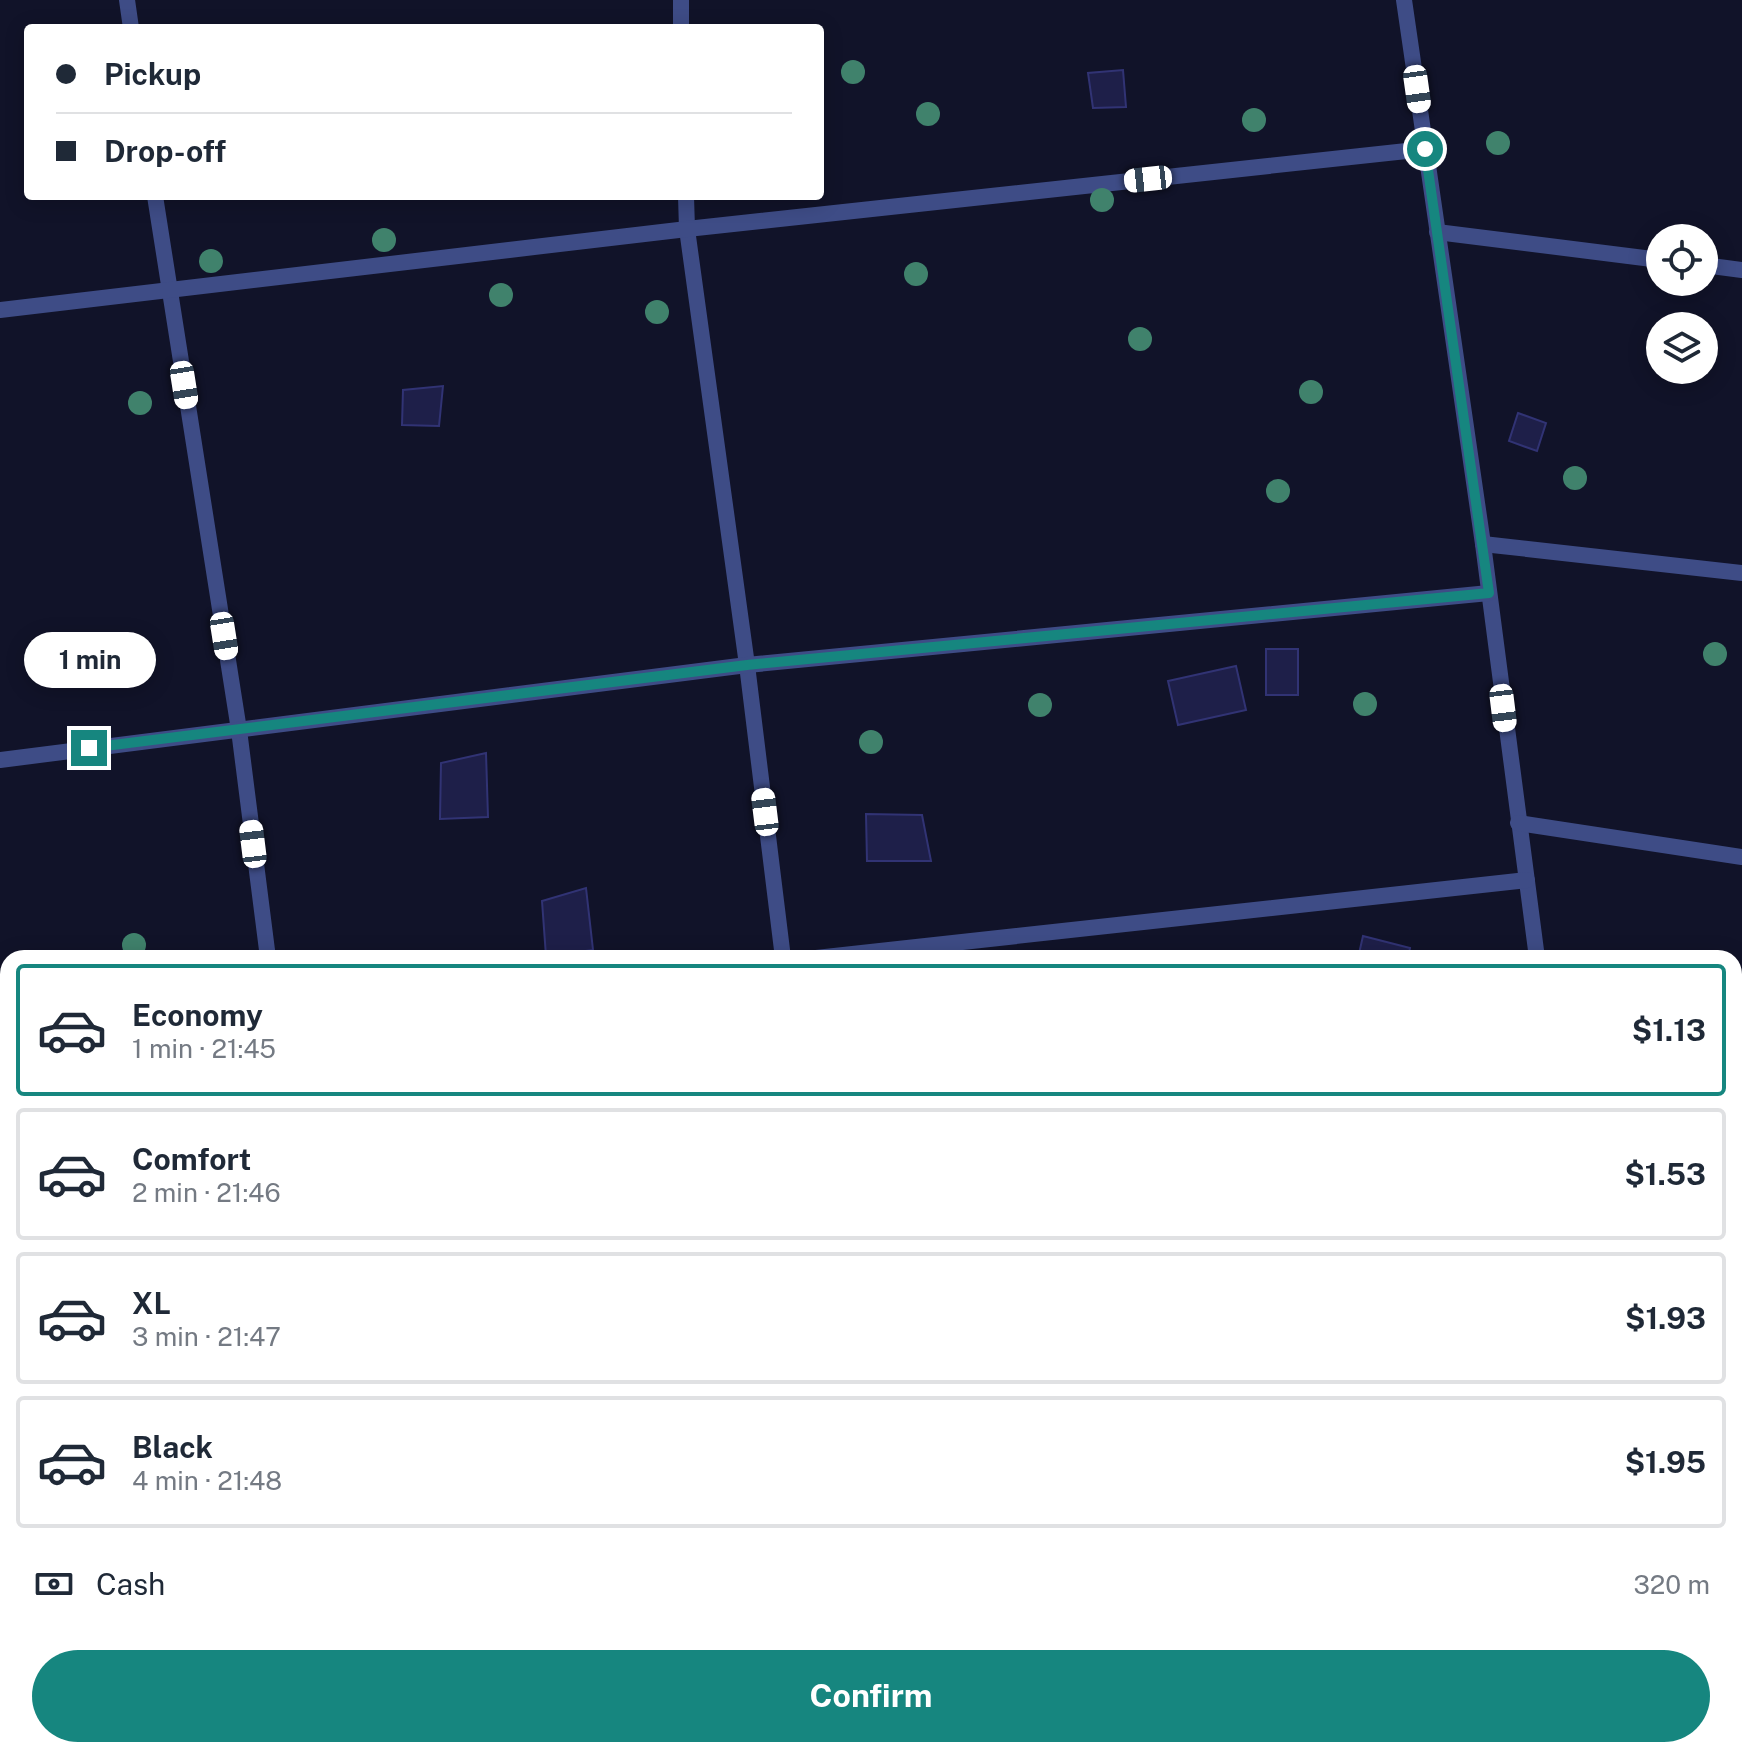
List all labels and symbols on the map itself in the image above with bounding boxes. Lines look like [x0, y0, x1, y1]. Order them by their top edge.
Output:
car [1402, 64, 1432, 114]
route start [1407, 131, 1443, 167]
car [1123, 165, 1173, 193]
car [168, 359, 200, 411]
car [208, 610, 240, 662]
callout: 1 min [23, 632, 155, 688]
car [1488, 683, 1518, 733]
route end [71, 730, 107, 766]
car [750, 787, 780, 837]
car [238, 819, 268, 869]

